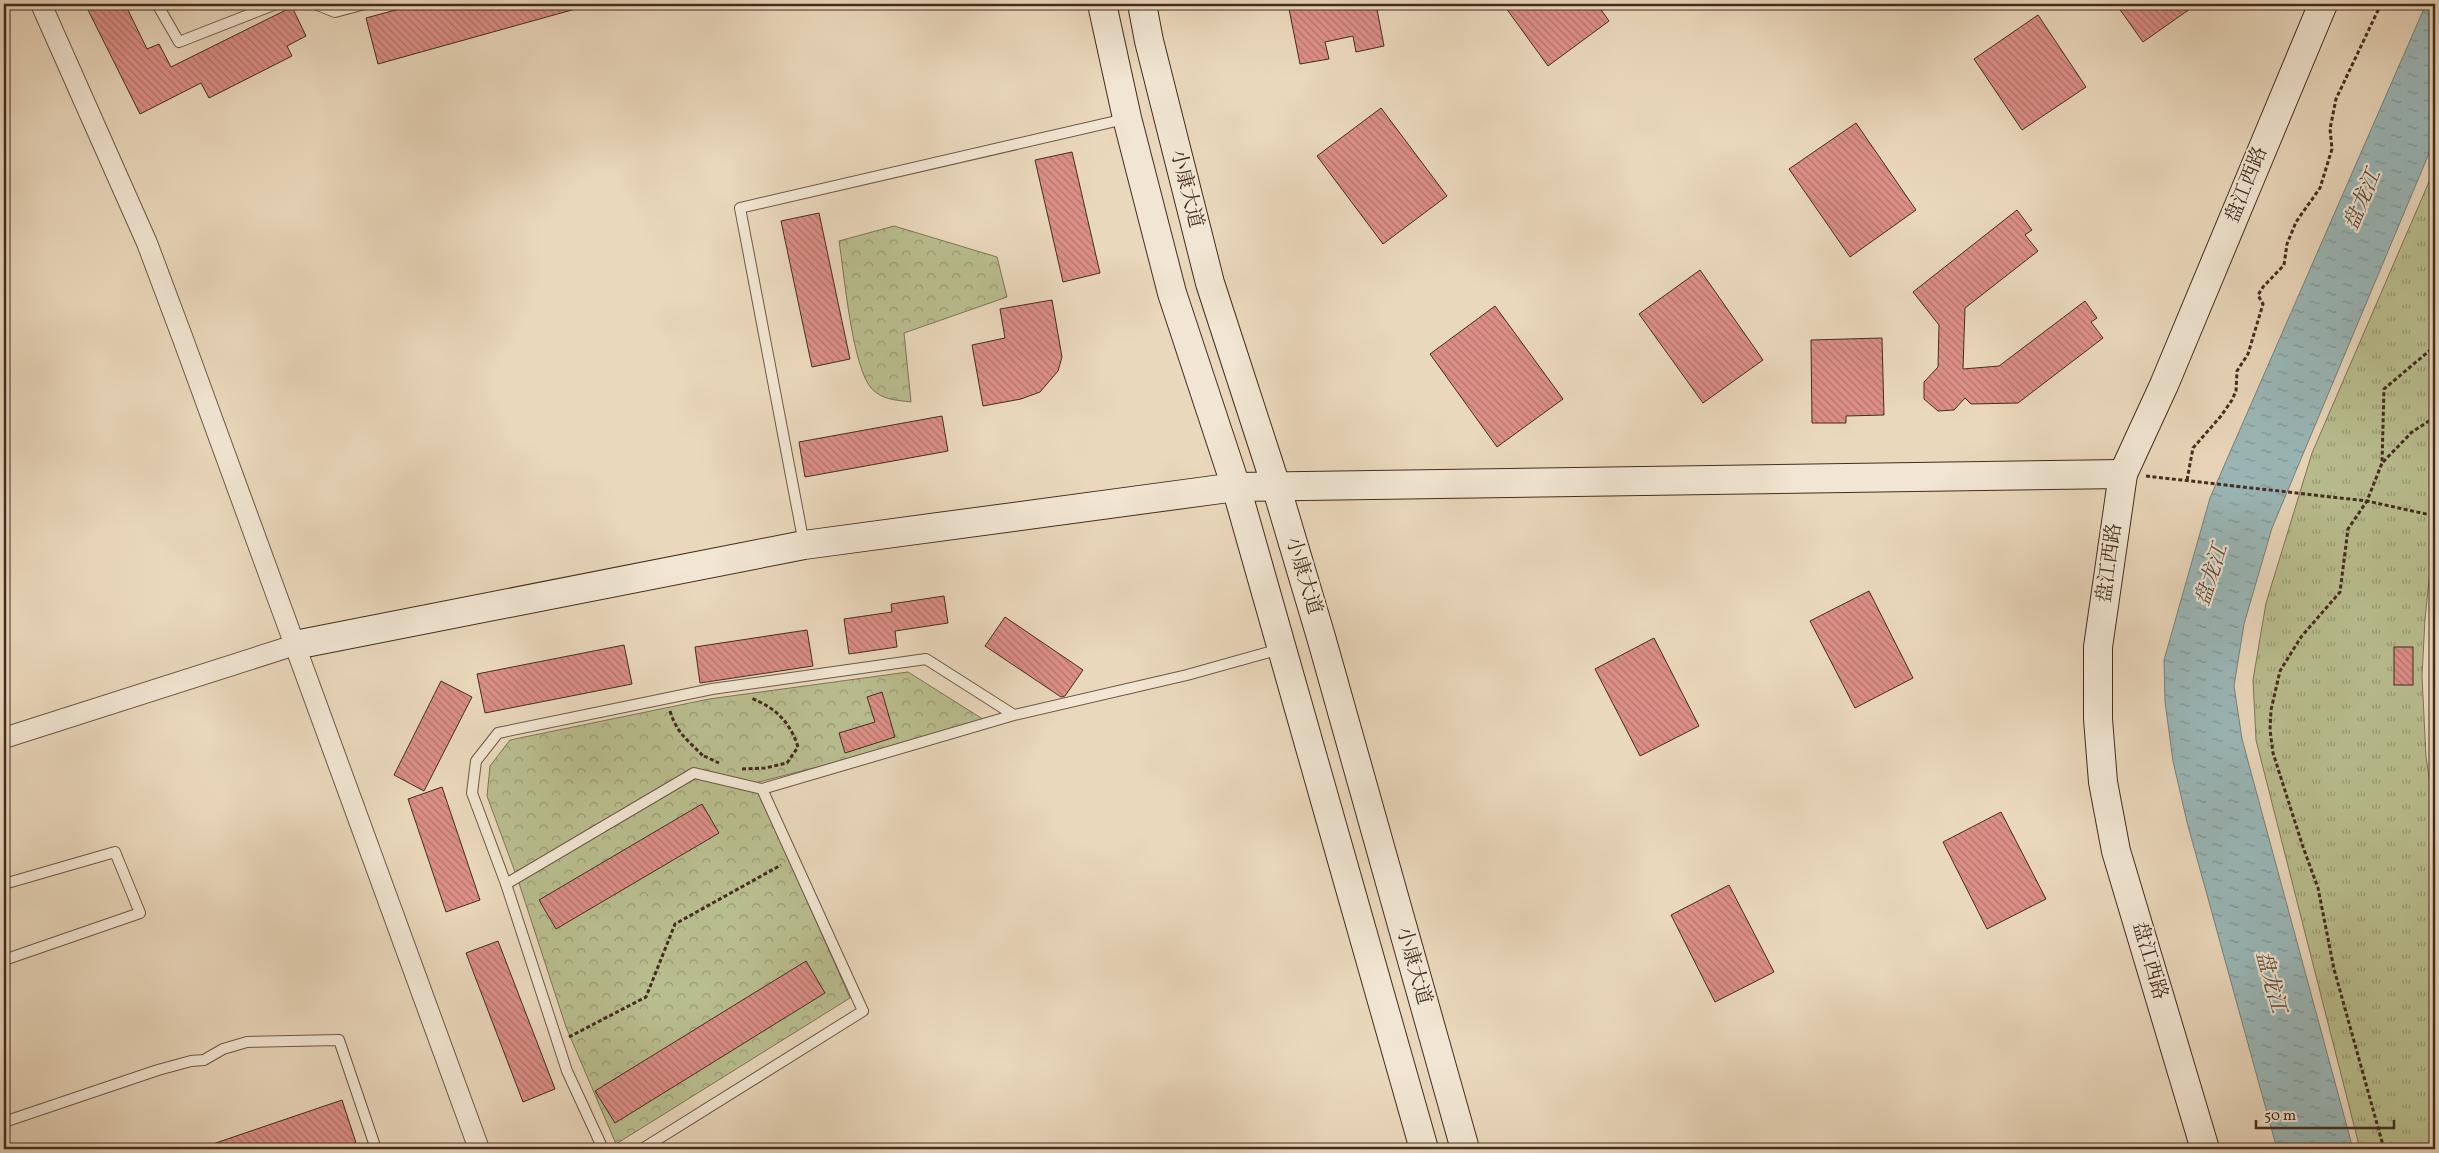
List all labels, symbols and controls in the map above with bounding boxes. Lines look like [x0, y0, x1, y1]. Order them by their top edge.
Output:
street label: 盘江西路 [2219, 143, 2275, 227]
street label: 小康大道 [1163, 147, 1209, 231]
water label: 盘龙江 [2337, 163, 2390, 235]
street label: 盘江西路 [2091, 521, 2129, 605]
street label: 小康大道 [1278, 534, 1328, 618]
water label: 盘龙江 [2188, 538, 2236, 609]
street label: 盘江西路 [2125, 919, 2173, 1003]
street label: 小康大道 [1389, 924, 1437, 1008]
water label: 盘龙江 [2248, 948, 2293, 1019]
scale bar [2256, 1098, 2394, 1130]
text: 50 m [2264, 1106, 2296, 1127]

